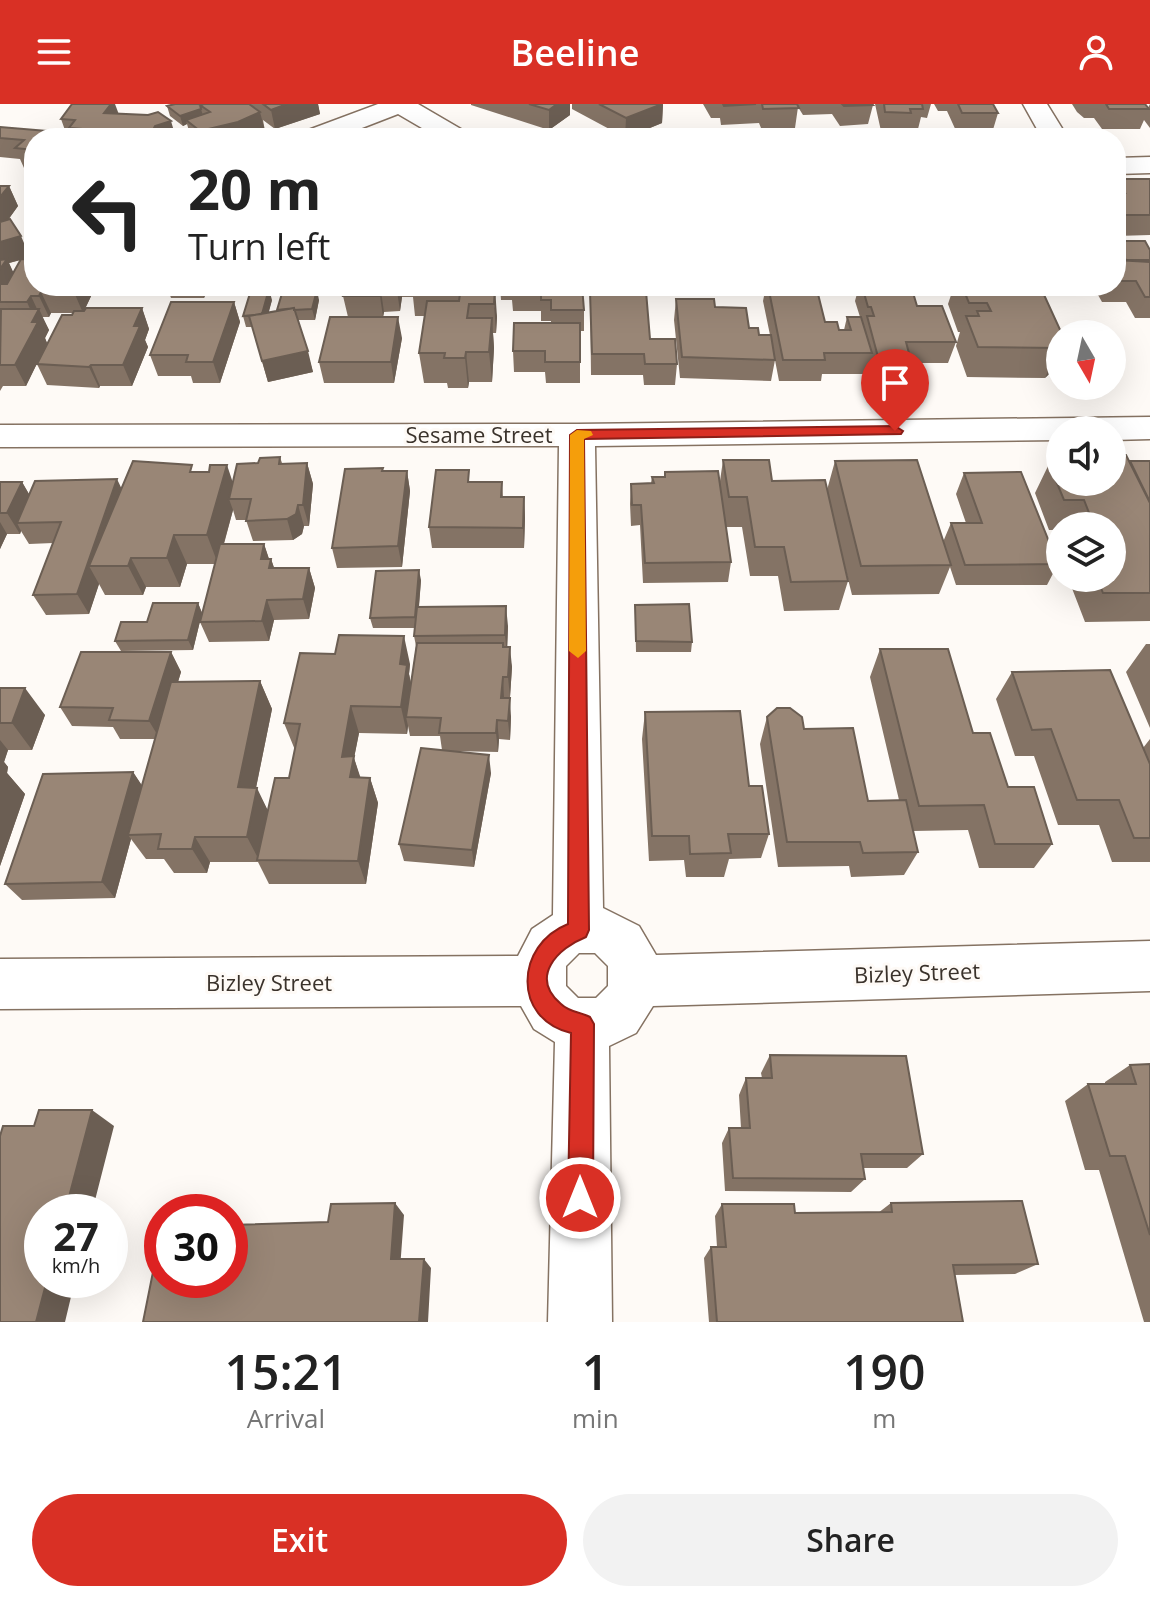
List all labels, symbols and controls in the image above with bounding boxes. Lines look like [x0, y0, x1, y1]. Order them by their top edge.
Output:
text: Beeline [511, 28, 639, 77]
icon: menu [32, 30, 76, 74]
icon: person [1074, 30, 1118, 74]
text: 20 m [188, 150, 322, 226]
icon: left [56, 160, 160, 264]
text: Turn left [188, 222, 330, 271]
north arrow [1046, 320, 1126, 400]
map controls [1046, 320, 1126, 592]
pin [861, 349, 929, 431]
icon: arrive [873, 361, 917, 405]
button: sound [1046, 416, 1126, 496]
street label: Sesame Street [405, 419, 553, 449]
button: layers [1046, 512, 1126, 592]
street label: Bizley Street [853, 955, 981, 989]
street label: Bizley Street [206, 967, 332, 997]
position arrow [538, 1156, 622, 1240]
speed limit sign: 30 [144, 1194, 248, 1298]
text: 27 [53, 1208, 99, 1263]
text: km/h [52, 1252, 100, 1279]
text: 15:21 [225, 1339, 347, 1404]
text: 1 [582, 1339, 609, 1404]
text: 190 [843, 1339, 925, 1404]
text: Arrival [247, 1400, 325, 1436]
text: min [572, 1400, 619, 1436]
text: m [872, 1400, 896, 1436]
button: Exit [32, 1494, 567, 1586]
button: Share [583, 1494, 1118, 1586]

